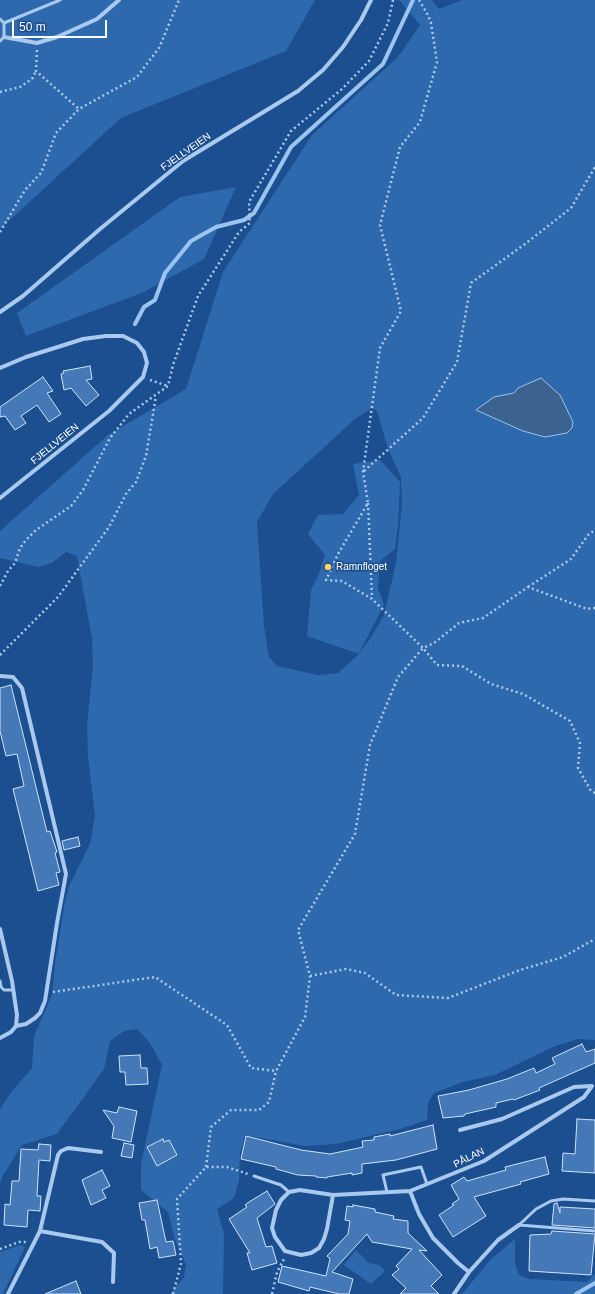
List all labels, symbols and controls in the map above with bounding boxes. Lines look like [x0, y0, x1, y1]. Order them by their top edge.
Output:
scale bar [14, 12, 109, 38]
text: 50 m [19, 20, 46, 34]
street label: FJELLVEIEN [159, 130, 213, 174]
street label: FJELLVEIEN [29, 421, 81, 467]
place label: Ramnfloget [336, 561, 387, 573]
marker: Ramnfloget [323, 562, 333, 572]
street label: PÅLAN [452, 1145, 486, 1171]

